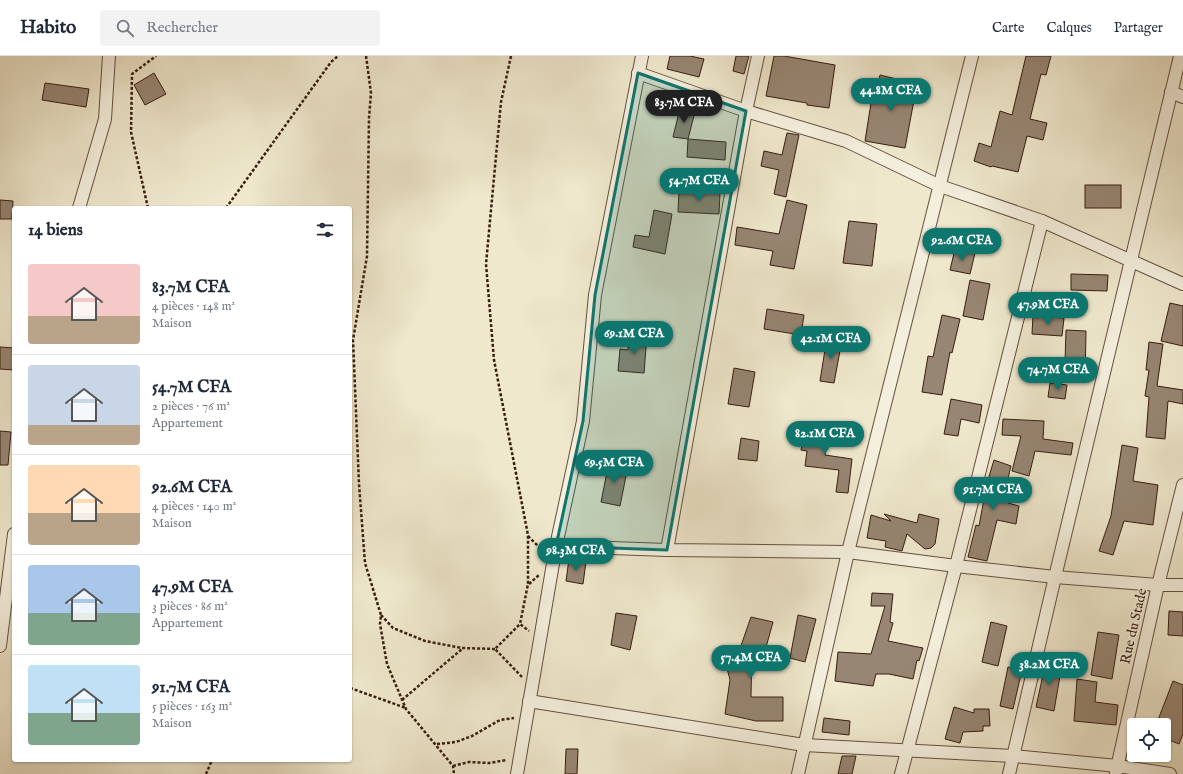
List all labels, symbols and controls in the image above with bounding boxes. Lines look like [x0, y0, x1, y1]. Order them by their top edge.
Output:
search box [100, 10, 380, 46]
text: Habito [20, 16, 76, 40]
icon: search [114, 17, 136, 39]
text: Rechercher [146, 18, 218, 37]
text: Carte [992, 19, 1024, 37]
text: Calques [1046, 19, 1092, 37]
text: Partager [1114, 19, 1163, 37]
pin: 44.8M CFA [845, 78, 937, 112]
text: 44.8M CFA [860, 82, 922, 99]
pin: 83.7M CFA [638, 90, 730, 124]
text: 83.7M CFA [654, 94, 714, 111]
pin: 54.7M CFA [653, 168, 745, 202]
text: 54.7M CFA [669, 172, 729, 189]
icon: filters [314, 219, 336, 241]
text: 14 biens [28, 220, 83, 241]
pin: 92.6M CFA [916, 228, 1008, 262]
text: 92.6M CFA [931, 232, 993, 249]
text: 83.7M CFA [152, 277, 229, 298]
icon: home [60, 280, 108, 328]
pin: 47.9M CFA [1002, 292, 1094, 326]
text: 47.9M CFA [1017, 296, 1079, 313]
text: 4 pièces · 148 m² [152, 298, 235, 315]
text: Maison [152, 315, 192, 332]
pin: 69.1M CFA [588, 321, 680, 355]
text: 69.1M CFA [604, 325, 664, 342]
pin: 42.1M CFA [785, 326, 877, 360]
text: 42.1M CFA [800, 330, 862, 347]
pin: 74.7M CFA [1012, 357, 1104, 391]
text: 74.7M CFA [1027, 361, 1089, 378]
text: 54.7M CFA [152, 377, 231, 398]
icon: home [60, 381, 108, 429]
text: 2 pièces · 76 m² [152, 398, 230, 415]
text: Appartement [152, 415, 223, 432]
pin: 82.1M CFA [779, 421, 871, 455]
text: 82.1M CFA [795, 425, 855, 442]
pin: 69.5M CFA [568, 450, 660, 484]
text: 69.5M CFA [584, 454, 644, 471]
text: 92.6M CFA [152, 477, 232, 498]
pin: 91.7M CFA [947, 477, 1039, 511]
icon: home [60, 481, 108, 529]
text: 91.7M CFA [963, 481, 1023, 498]
text: 4 pièces · 140 m² [152, 498, 236, 515]
text: Maison [152, 515, 192, 532]
pin: 98.3M CFA [530, 538, 622, 572]
text: 98.3M CFA [546, 542, 606, 559]
text: 47.9M CFA [152, 577, 233, 598]
icon: home [60, 581, 108, 629]
street label: Rue du Stade [1117, 586, 1152, 666]
text: 3 pièces · 86 m² [152, 598, 228, 615]
text: Appartement [152, 615, 223, 632]
pin: 57.4M CFA [705, 645, 797, 679]
text: 57.4M CFA [720, 649, 782, 666]
pin: 38.2M CFA [1003, 652, 1095, 686]
text: 38.2M CFA [1019, 656, 1079, 673]
text: 91.7M CFA [152, 677, 230, 698]
icon: home [60, 681, 108, 729]
text: 5 pièces · 163 m² [152, 698, 232, 715]
text: Maison [152, 715, 192, 732]
map controls [1127, 718, 1171, 762]
button: locate [1127, 718, 1171, 762]

